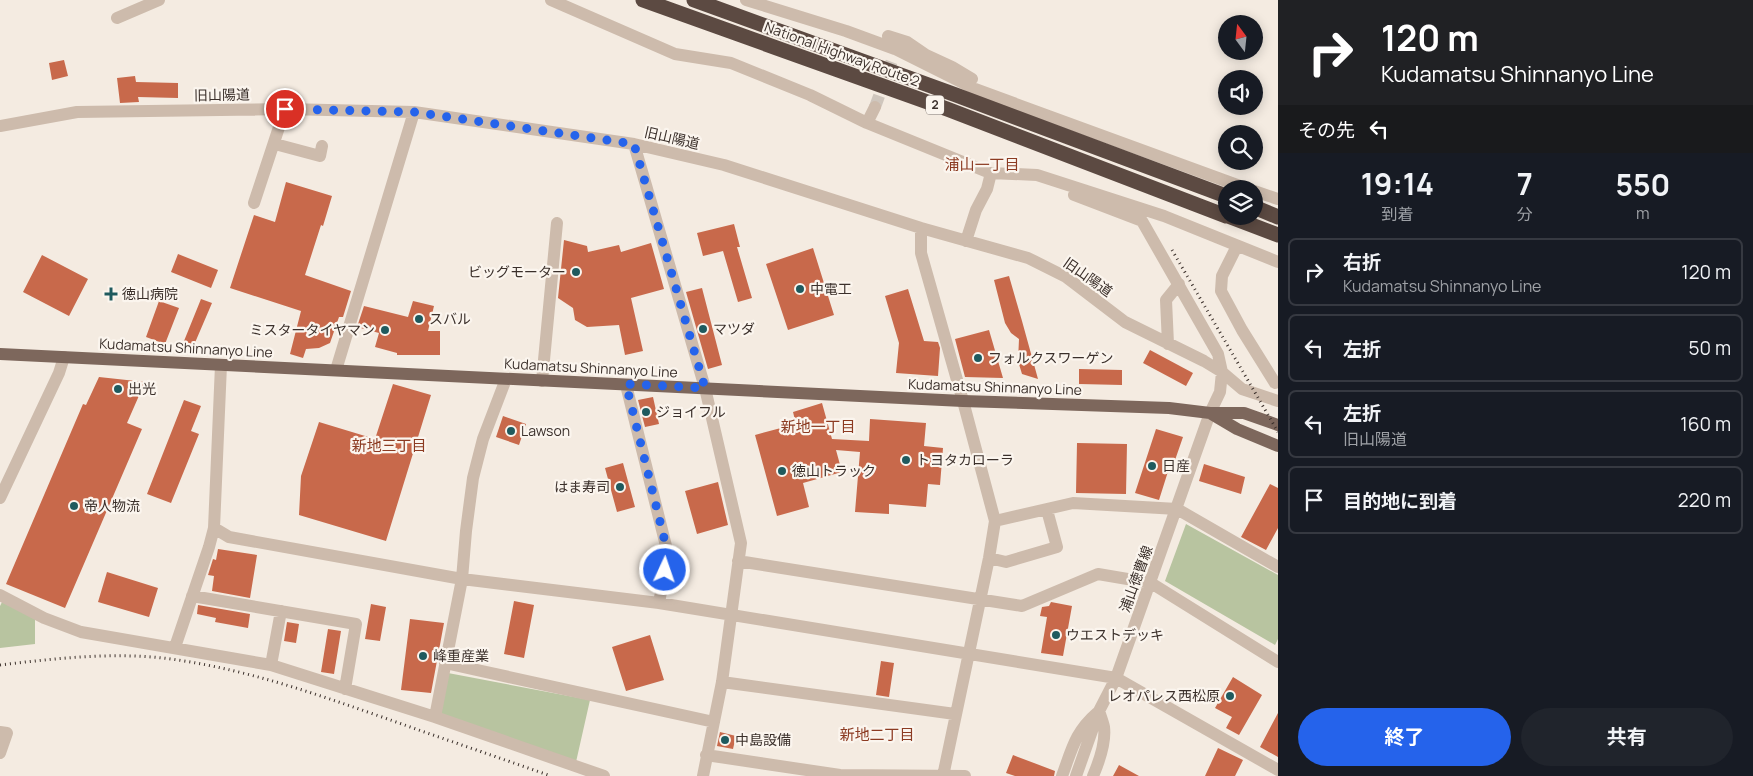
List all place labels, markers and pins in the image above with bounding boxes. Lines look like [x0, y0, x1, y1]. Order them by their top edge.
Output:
pin [264, 88, 306, 130]
place label: ビッグモーター [468, 262, 566, 281]
marker: ビッグモーター [570, 266, 582, 278]
place label: 中電工 [810, 279, 852, 298]
marker: 中電工 [794, 283, 806, 295]
place label: 徳山病院 [122, 284, 178, 303]
marker: 徳山病院 [104, 287, 118, 301]
place label: スバル [429, 309, 471, 328]
marker: スバル [413, 313, 425, 325]
place label: マツダ [713, 319, 755, 338]
place label: ミスタータイヤマン [249, 320, 375, 339]
marker: マツダ [697, 323, 709, 335]
marker: ミスタータイヤマン [379, 324, 391, 336]
place label: フォルクスワーゲン [988, 348, 1114, 367]
marker: フォルクスワーゲン [972, 352, 984, 364]
place label: 出光 [128, 379, 156, 398]
marker: 出光 [112, 383, 124, 395]
place label: ジョイフル [656, 402, 726, 421]
marker: ジョイフル [640, 406, 652, 418]
place label: Lawson [521, 421, 570, 440]
marker: Lawson [505, 425, 517, 437]
place label: トヨタカローラ [916, 450, 1014, 469]
marker: トヨタカローラ [900, 454, 912, 466]
place label: 日産 [1162, 456, 1190, 475]
marker: 日産 [1146, 460, 1158, 472]
place label: 徳山トラック [792, 461, 876, 480]
marker: 徳山トラック [776, 465, 788, 477]
place label: はま寿司 [554, 477, 610, 496]
marker: はま寿司 [614, 481, 626, 493]
place label: 帝人物流 [84, 496, 140, 515]
marker: 帝人物流 [68, 500, 80, 512]
place label: ウエストデッキ [1066, 625, 1164, 644]
marker: ウエストデッキ [1050, 629, 1062, 641]
place label: 峰重産業 [433, 646, 489, 665]
marker: 峰重産業 [417, 650, 429, 662]
place label: レオパレス西松原 [1108, 686, 1220, 705]
marker: レオパレス西松原 [1224, 690, 1236, 702]
place label: 中島設備 [735, 730, 791, 749]
marker: 中島設備 [719, 734, 731, 746]

